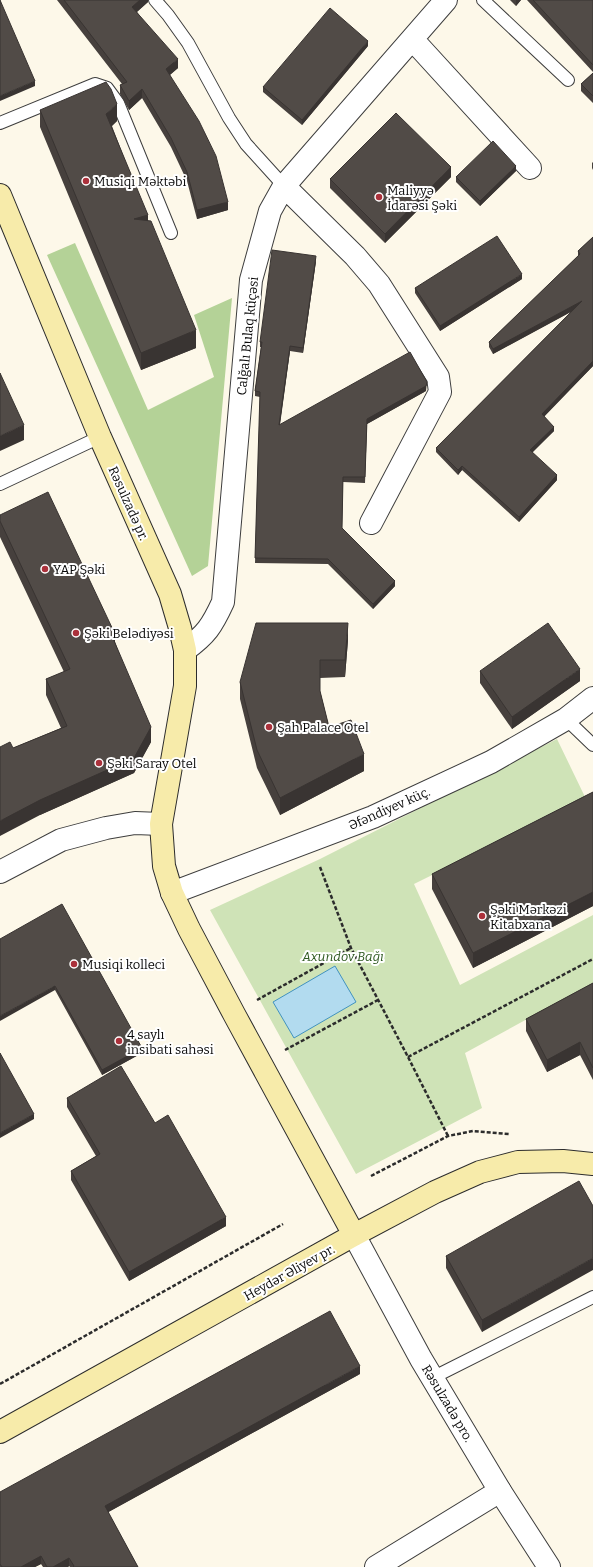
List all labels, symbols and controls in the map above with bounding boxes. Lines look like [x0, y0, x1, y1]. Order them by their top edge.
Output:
place label: Musiqi Məktəbi [94, 174, 187, 189]
marker: Musiqi Məktəbi [81, 176, 91, 186]
place label: Maliyyə İdarəsi Şəki [387, 183, 457, 213]
marker: Maliyyə İdarəsi Şəki [374, 192, 384, 202]
street label: Calğalı Bulaq küçəsi [234, 276, 261, 396]
street label: Rəsulzadə pr. [106, 464, 152, 543]
place label: YAP Şəki [53, 562, 105, 577]
marker: YAP Şəki [40, 564, 50, 574]
place label: Şəki Belədiyəsi [84, 626, 174, 641]
marker: Şəki Belədiyəsi [71, 628, 81, 638]
place label: Şah Palace Otel [277, 720, 369, 735]
marker: Şah Palace Otel [264, 722, 274, 732]
place label: Şəki Saray Otel [107, 756, 197, 771]
marker: Şəki Saray Otel [94, 758, 104, 768]
street label: Əfəndiyev küç. [346, 784, 432, 833]
place label: Şəki Mərkəzi Kitabxana [490, 902, 567, 932]
marker: Şəki Mərkəzi Kitabxana [477, 911, 487, 921]
park label: Axundov Bağı [301, 949, 384, 964]
place label: Musiqi kolleci [82, 957, 165, 972]
marker: Musiqi kolleci [69, 959, 79, 969]
place label: 4 saylı insibati sahəsi [127, 1027, 214, 1057]
marker: 4 saylı insibati sahəsi [114, 1036, 124, 1046]
street label: Heydər Əliyev pr. [241, 1241, 337, 1304]
street label: Rəsulzadə pro. [419, 1362, 477, 1445]

